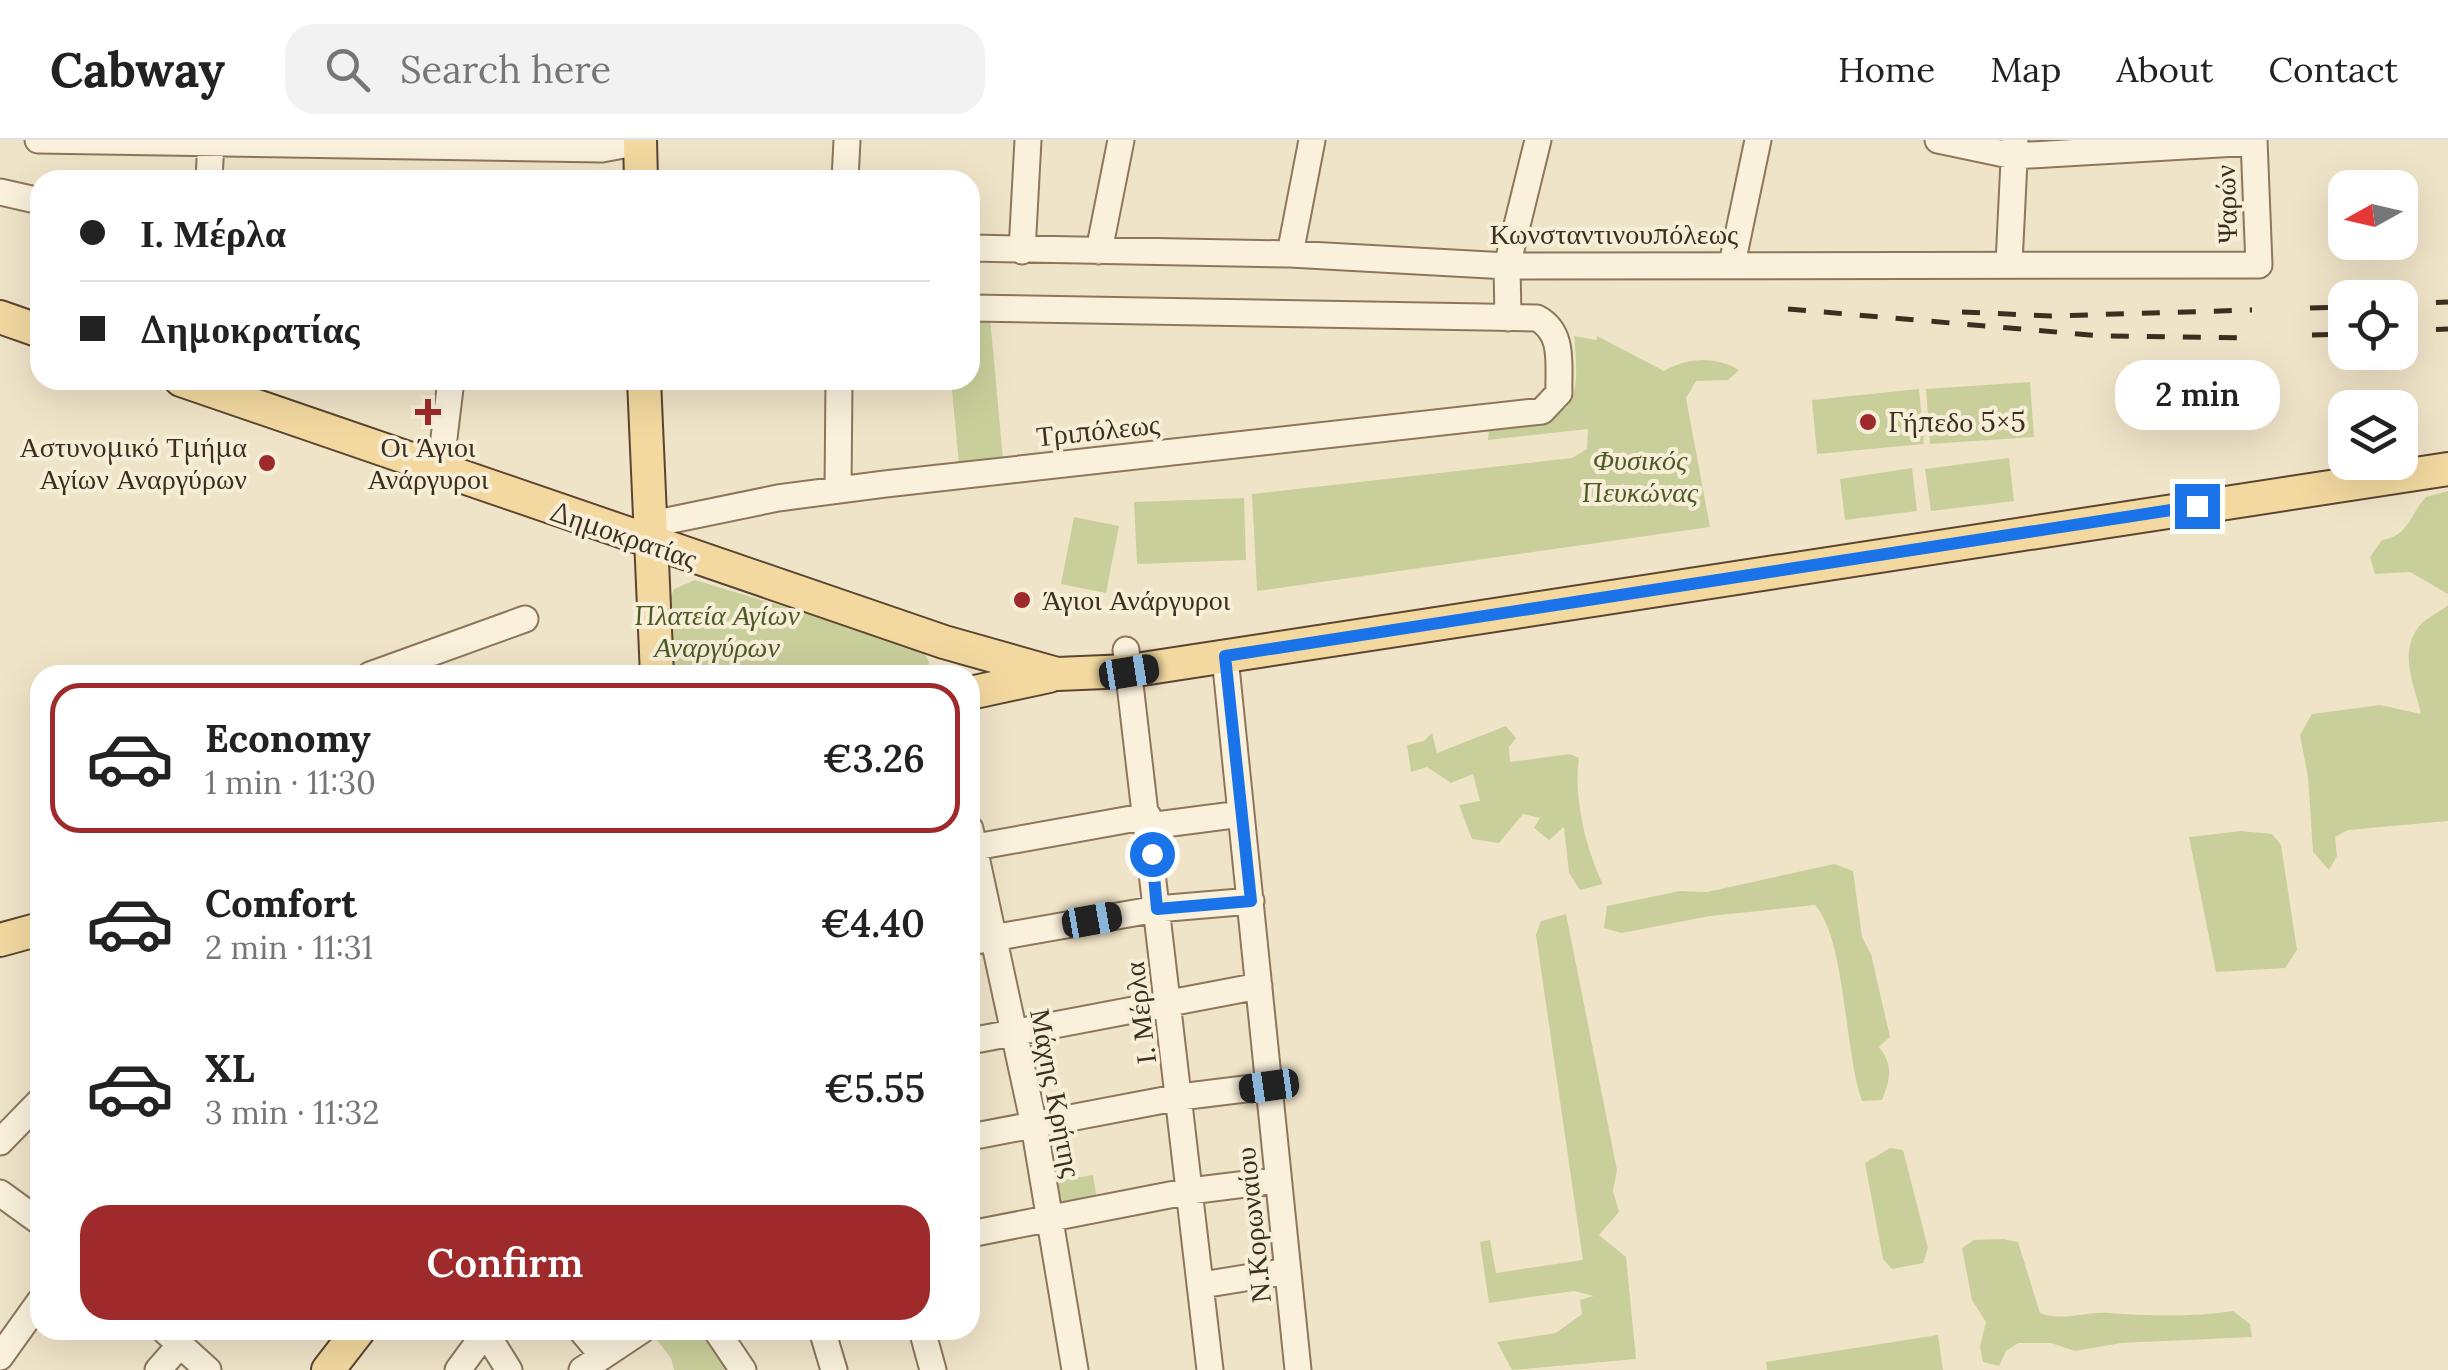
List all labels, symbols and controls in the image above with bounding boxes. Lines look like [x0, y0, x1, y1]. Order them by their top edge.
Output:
search box [285, 24, 985, 114]
text: Cabway [50, 39, 225, 100]
icon: search [320, 42, 375, 97]
text: Search here [400, 45, 611, 93]
text: Home [1838, 47, 1935, 92]
text: Map [1990, 47, 2061, 92]
text: About [2116, 47, 2214, 92]
text: Contact [2269, 47, 2398, 92]
street label: Ψαρών [2207, 164, 2245, 244]
north arrow [2328, 170, 2418, 260]
map controls [2328, 170, 2418, 480]
text: Ι. Μέρλα [140, 209, 286, 257]
street label: Κωνσταντινουπόλεως [1490, 216, 1738, 252]
button: locate [2328, 280, 2418, 370]
text: Δημοκρατίας [140, 305, 360, 353]
callout: 2 min [2114, 361, 2280, 431]
text: 2 min [2155, 374, 2240, 415]
button: layers [2328, 390, 2418, 480]
marker: Οι Άγιοι Ανάργυροι [415, 399, 441, 425]
place label: Γήπεδο 5×5 [1888, 404, 2026, 440]
street label: Τριπόλεως [1035, 406, 1161, 454]
marker: Γήπεδο 5×5 [1857, 411, 1879, 433]
place label: Αστυνομικό Τμήμα Αγίων Αναργύρων [20, 429, 247, 497]
place label: Οι Άγιοι Ανάργυροι [367, 429, 489, 497]
park label: Φυσικός Πευκώνας [1582, 442, 1699, 510]
marker: Αστυνομικό Τμήμα Αγίων Αναργύρων [256, 452, 278, 474]
route end [2175, 484, 2220, 529]
street label: Δημοκρατίας [546, 493, 702, 577]
place label: Άγιοι Ανάργυροι [1042, 582, 1231, 618]
marker: Άγιοι Ανάργυροι [1011, 589, 1033, 611]
park label: Πλατεία Αγίων Αναργύρων [634, 597, 800, 665]
car [1097, 652, 1161, 692]
icon: car [85, 713, 175, 803]
text: Economy [205, 714, 371, 762]
text: €3.26 [822, 734, 925, 782]
text: 1 min · 11:30 [205, 762, 376, 803]
route start [1130, 832, 1175, 877]
icon: car [85, 878, 175, 968]
text: Comfort [205, 879, 357, 927]
text: €4.40 [820, 899, 925, 947]
car [1060, 900, 1124, 940]
text: 2 min · 11:31 [205, 927, 373, 968]
street label: Ι. Μέρλα [1116, 960, 1164, 1066]
street label: Μάχης Κρήτης [1022, 1006, 1090, 1180]
icon: car [85, 1043, 175, 1133]
text: XL [205, 1044, 255, 1092]
text: €5.55 [824, 1064, 925, 1112]
car [1237, 1067, 1301, 1105]
text: 3 min · 11:32 [205, 1092, 379, 1133]
street label: Ν.Κορωναίου [1227, 1145, 1279, 1305]
button: Confirm [80, 1205, 930, 1320]

